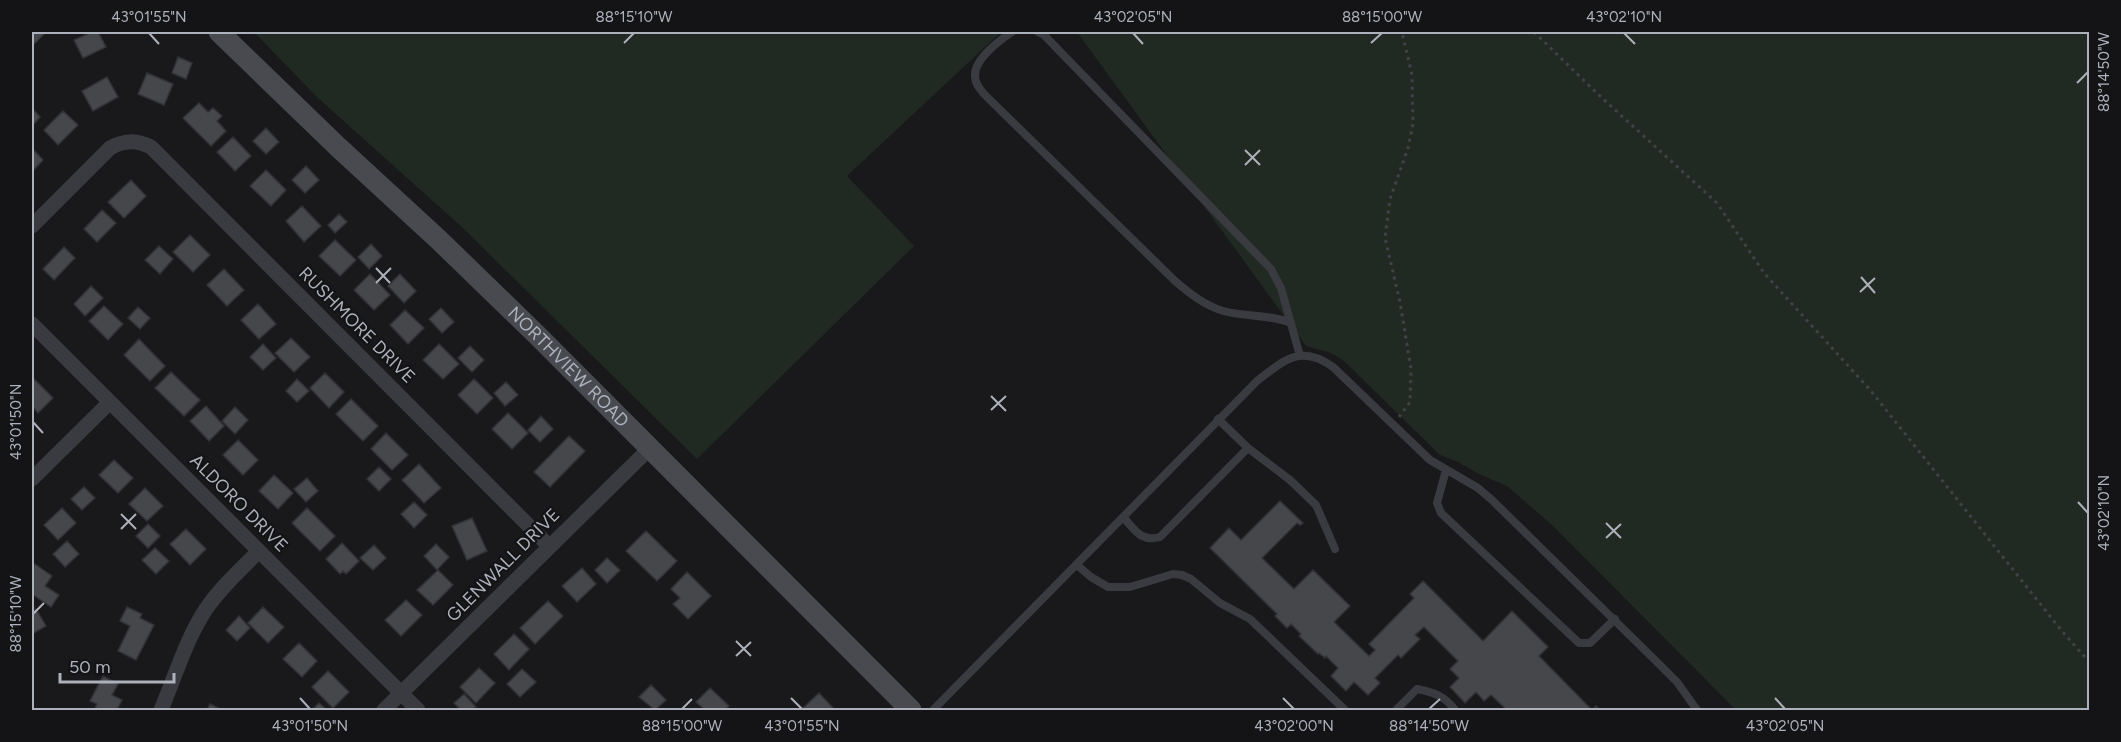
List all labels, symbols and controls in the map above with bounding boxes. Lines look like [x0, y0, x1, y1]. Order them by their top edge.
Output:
text: 43°01'55"N [111, 8, 187, 26]
text: 88°15'10"W [596, 8, 673, 26]
text: 43°02'05"N [1094, 8, 1172, 26]
text: 88°15'00"W [1342, 8, 1423, 26]
text: 43°02'10"N [1586, 8, 1662, 26]
text: 88°14'50"W [2095, 31, 2113, 112]
street label: RUSHMORE DRIVE [294, 262, 420, 388]
street label: NORTHVIEW ROAD [503, 302, 634, 432]
text: 43°01'50"N [7, 384, 25, 460]
street label: ALDORO DRIVE [186, 450, 292, 556]
text: 43°02'10"N [2095, 475, 2113, 551]
street label: GLENWALL DRIVE [442, 504, 564, 626]
text: 88°15'10"W [7, 575, 25, 652]
scale bar [60, 646, 174, 684]
text: 50 m [69, 656, 111, 678]
text: 43°01'50"N [272, 717, 348, 735]
text: 88°15'00"W [642, 717, 723, 735]
text: 43°01'55"N [764, 717, 840, 735]
text: 43°02'00"N [1254, 717, 1334, 735]
text: 88°14'50"W [1389, 717, 1470, 735]
text: 43°02'05"N [1746, 717, 1824, 735]

